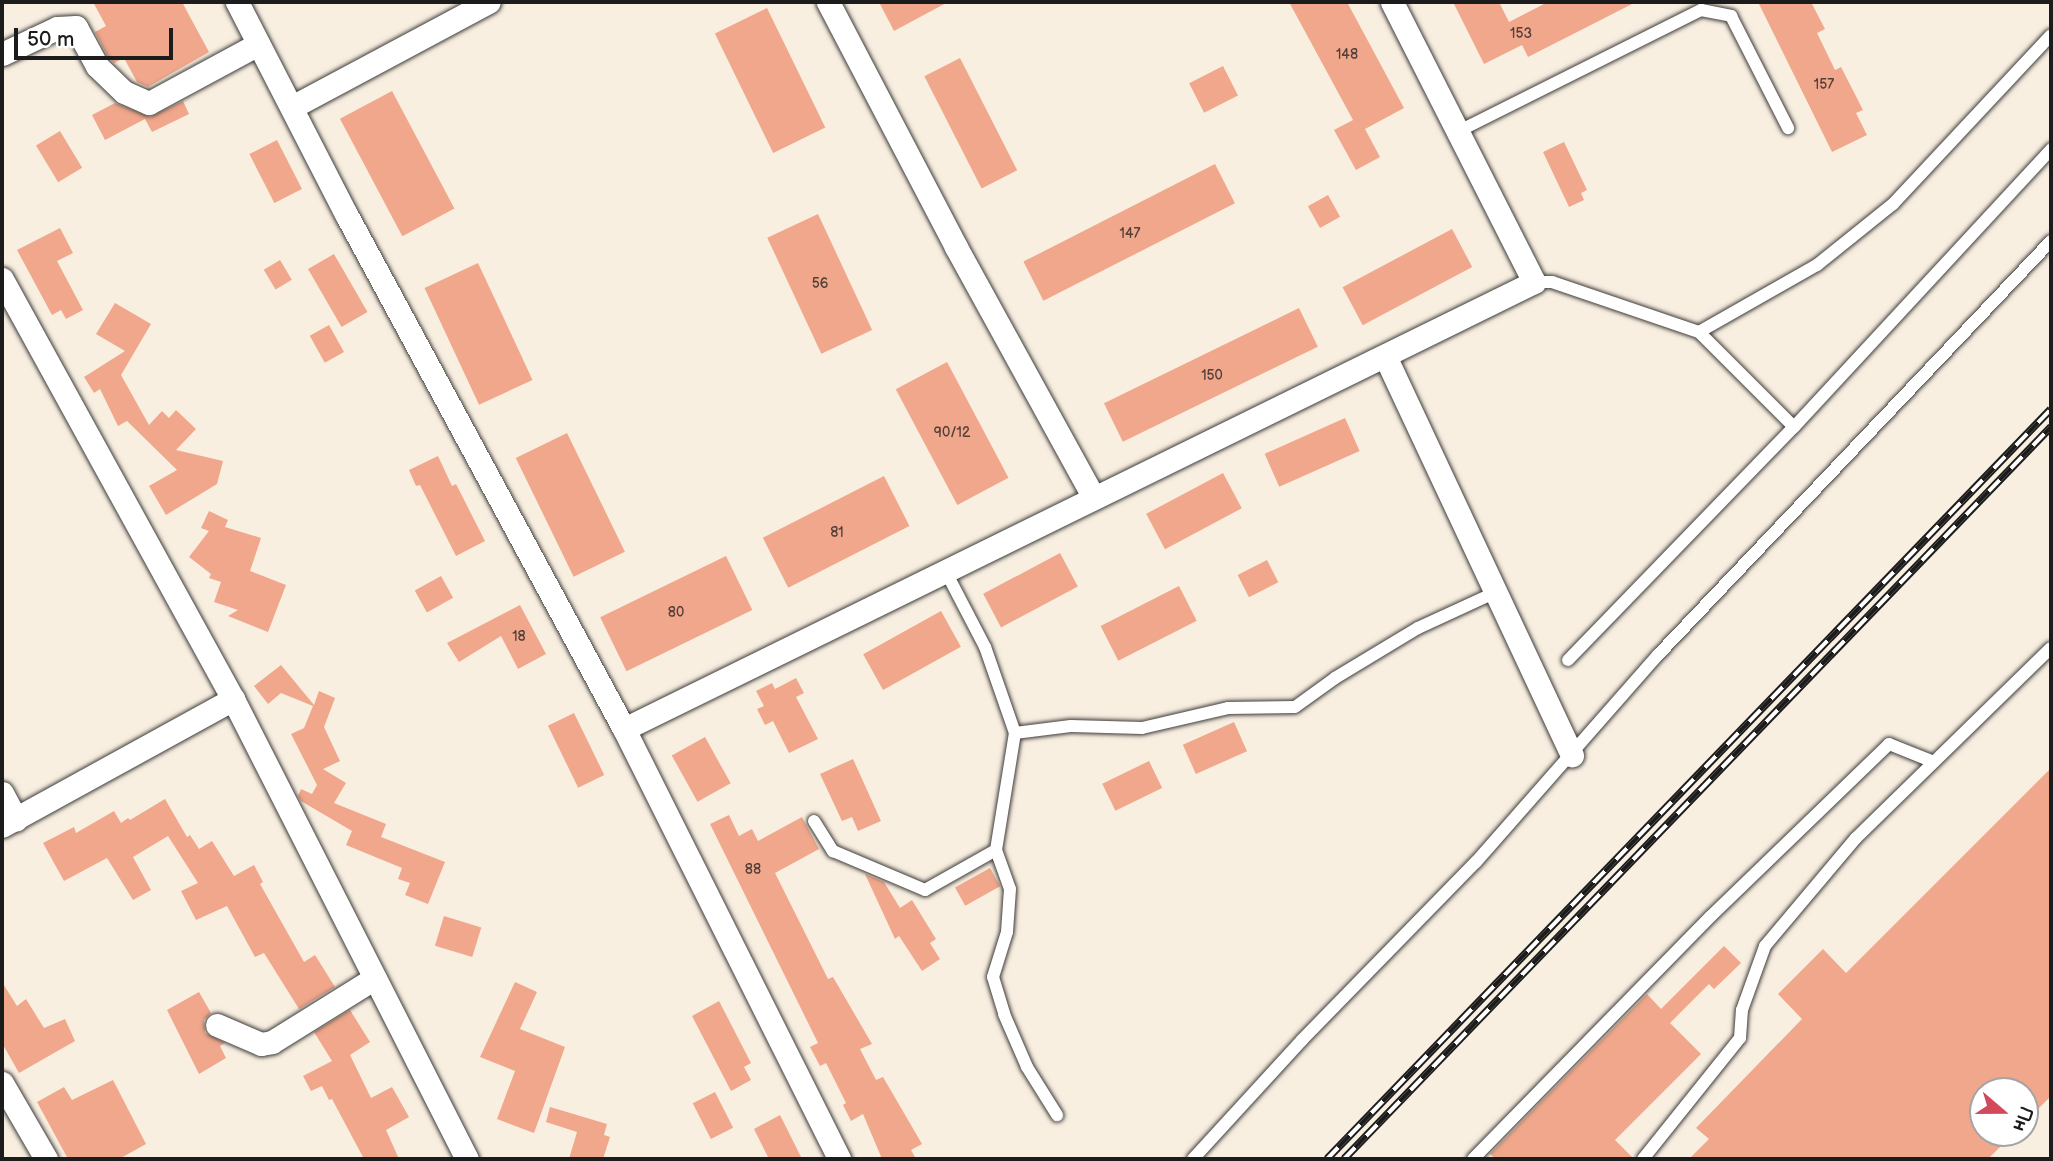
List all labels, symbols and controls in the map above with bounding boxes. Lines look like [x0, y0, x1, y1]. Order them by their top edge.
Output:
scale bar [18, 14, 177, 58]
house number: 153 [1510, 26, 1532, 42]
text: 50 m [27, 27, 74, 52]
house number: 148 [1336, 47, 1358, 63]
house number: 157 [1814, 77, 1834, 93]
house number: 147 [1120, 226, 1140, 242]
house number: 56 [812, 276, 828, 292]
house number: 150 [1201, 368, 1223, 384]
house number: 90/12 [934, 425, 970, 441]
house number: 81 [830, 525, 844, 541]
house number: 80 [668, 605, 684, 621]
house number: 18 [512, 629, 526, 645]
house number: 88 [745, 862, 761, 878]
north arrow [1969, 1077, 2039, 1147]
text: Пн [2007, 1103, 2037, 1134]

